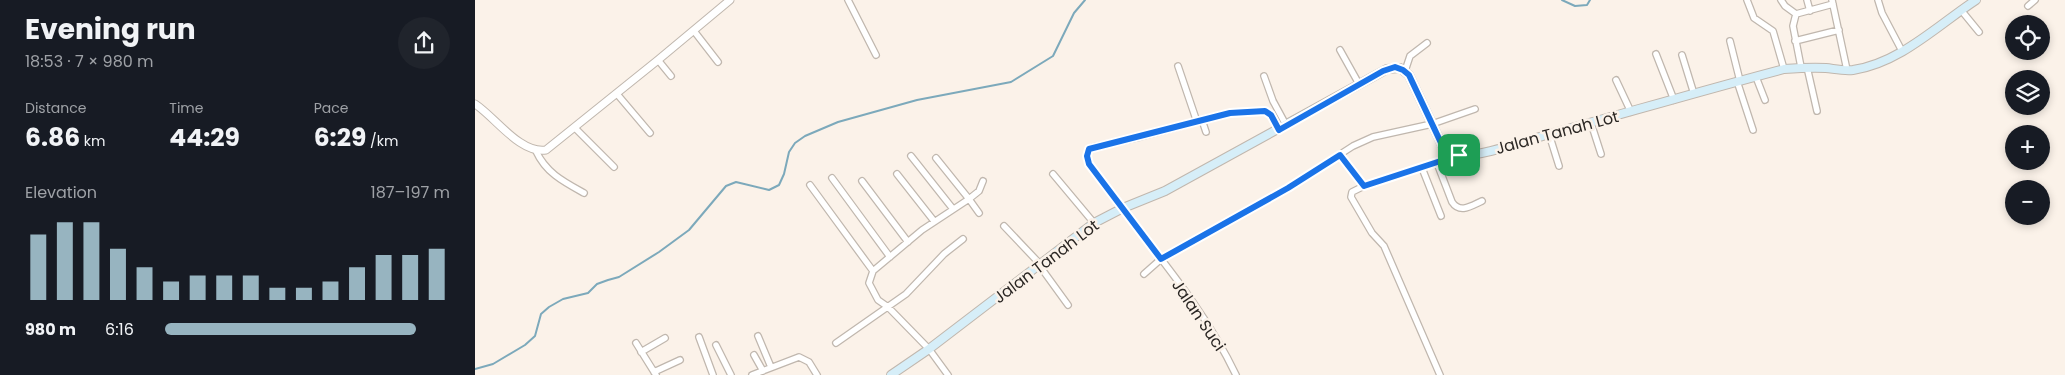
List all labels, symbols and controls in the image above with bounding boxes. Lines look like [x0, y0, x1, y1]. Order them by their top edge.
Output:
text: Evening run [25, 10, 196, 49]
map controls [2005, 15, 2050, 225]
button: locate [2005, 15, 2050, 60]
button: share [398, 17, 450, 69]
text: 18:53 · 7 × 980 m [25, 50, 154, 73]
button: layers [2005, 70, 2050, 115]
text: Distance [25, 98, 86, 118]
text: Time [169, 98, 203, 118]
text: Pace [314, 98, 348, 118]
street label: Jalan Tanah Lot [1493, 105, 1621, 160]
text: 6.86 [25, 120, 80, 155]
text: 44:29 [169, 120, 240, 155]
text: 6:29 [314, 120, 366, 155]
button: + [2005, 125, 2050, 170]
text: km [80, 131, 105, 151]
text: /km [366, 131, 398, 151]
pin [1438, 134, 1480, 176]
icon: arrive [1445, 141, 1473, 169]
button: − [2005, 180, 2050, 225]
text: Elevation [25, 181, 97, 204]
text: 187–197 m [371, 181, 450, 204]
street label: Jalan Tanah Lot [989, 214, 1104, 309]
street label: Jalan Suci [1166, 275, 1231, 356]
text: 980 m [25, 318, 76, 341]
text: 6:16 [105, 318, 134, 341]

